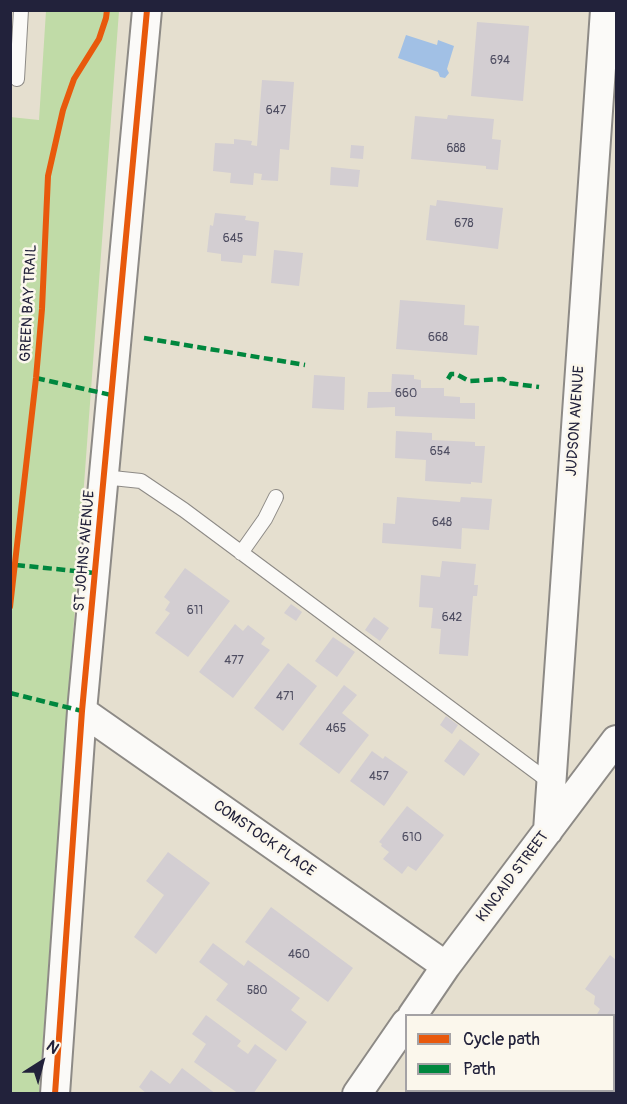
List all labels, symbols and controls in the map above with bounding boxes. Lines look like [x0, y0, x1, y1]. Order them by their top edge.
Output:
house number: 694 [490, 54, 510, 68]
house number: 647 [266, 104, 286, 118]
house number: 688 [446, 142, 466, 156]
house number: 678 [454, 217, 474, 231]
house number: 645 [223, 232, 243, 246]
street label: GREEN BAY TRAIL [17, 244, 41, 362]
house number: 668 [428, 331, 448, 345]
street label: JUDSON AVENUE [563, 365, 589, 477]
house number: 660 [395, 387, 417, 401]
house number: 654 [430, 445, 450, 459]
street label: ST JOHNS AVENUE [71, 490, 99, 612]
house number: 648 [432, 516, 452, 530]
house number: 611 [187, 604, 203, 618]
house number: 642 [442, 611, 462, 625]
house number: 477 [224, 654, 244, 668]
house number: 471 [276, 690, 294, 704]
house number: 465 [326, 722, 346, 736]
house number: 457 [369, 770, 389, 784]
street label: COMSTOCK PLACE [209, 797, 319, 881]
street label: KINCAID STREET [473, 828, 553, 926]
house number: 610 [402, 831, 422, 845]
house number: 460 [288, 948, 310, 962]
house number: 580 [247, 984, 267, 998]
legend [405, 1014, 615, 1092]
text: Cycle path [463, 1028, 540, 1051]
north arrow [12, 1032, 72, 1092]
text: N [42, 1036, 63, 1059]
text: Path [463, 1058, 496, 1081]

